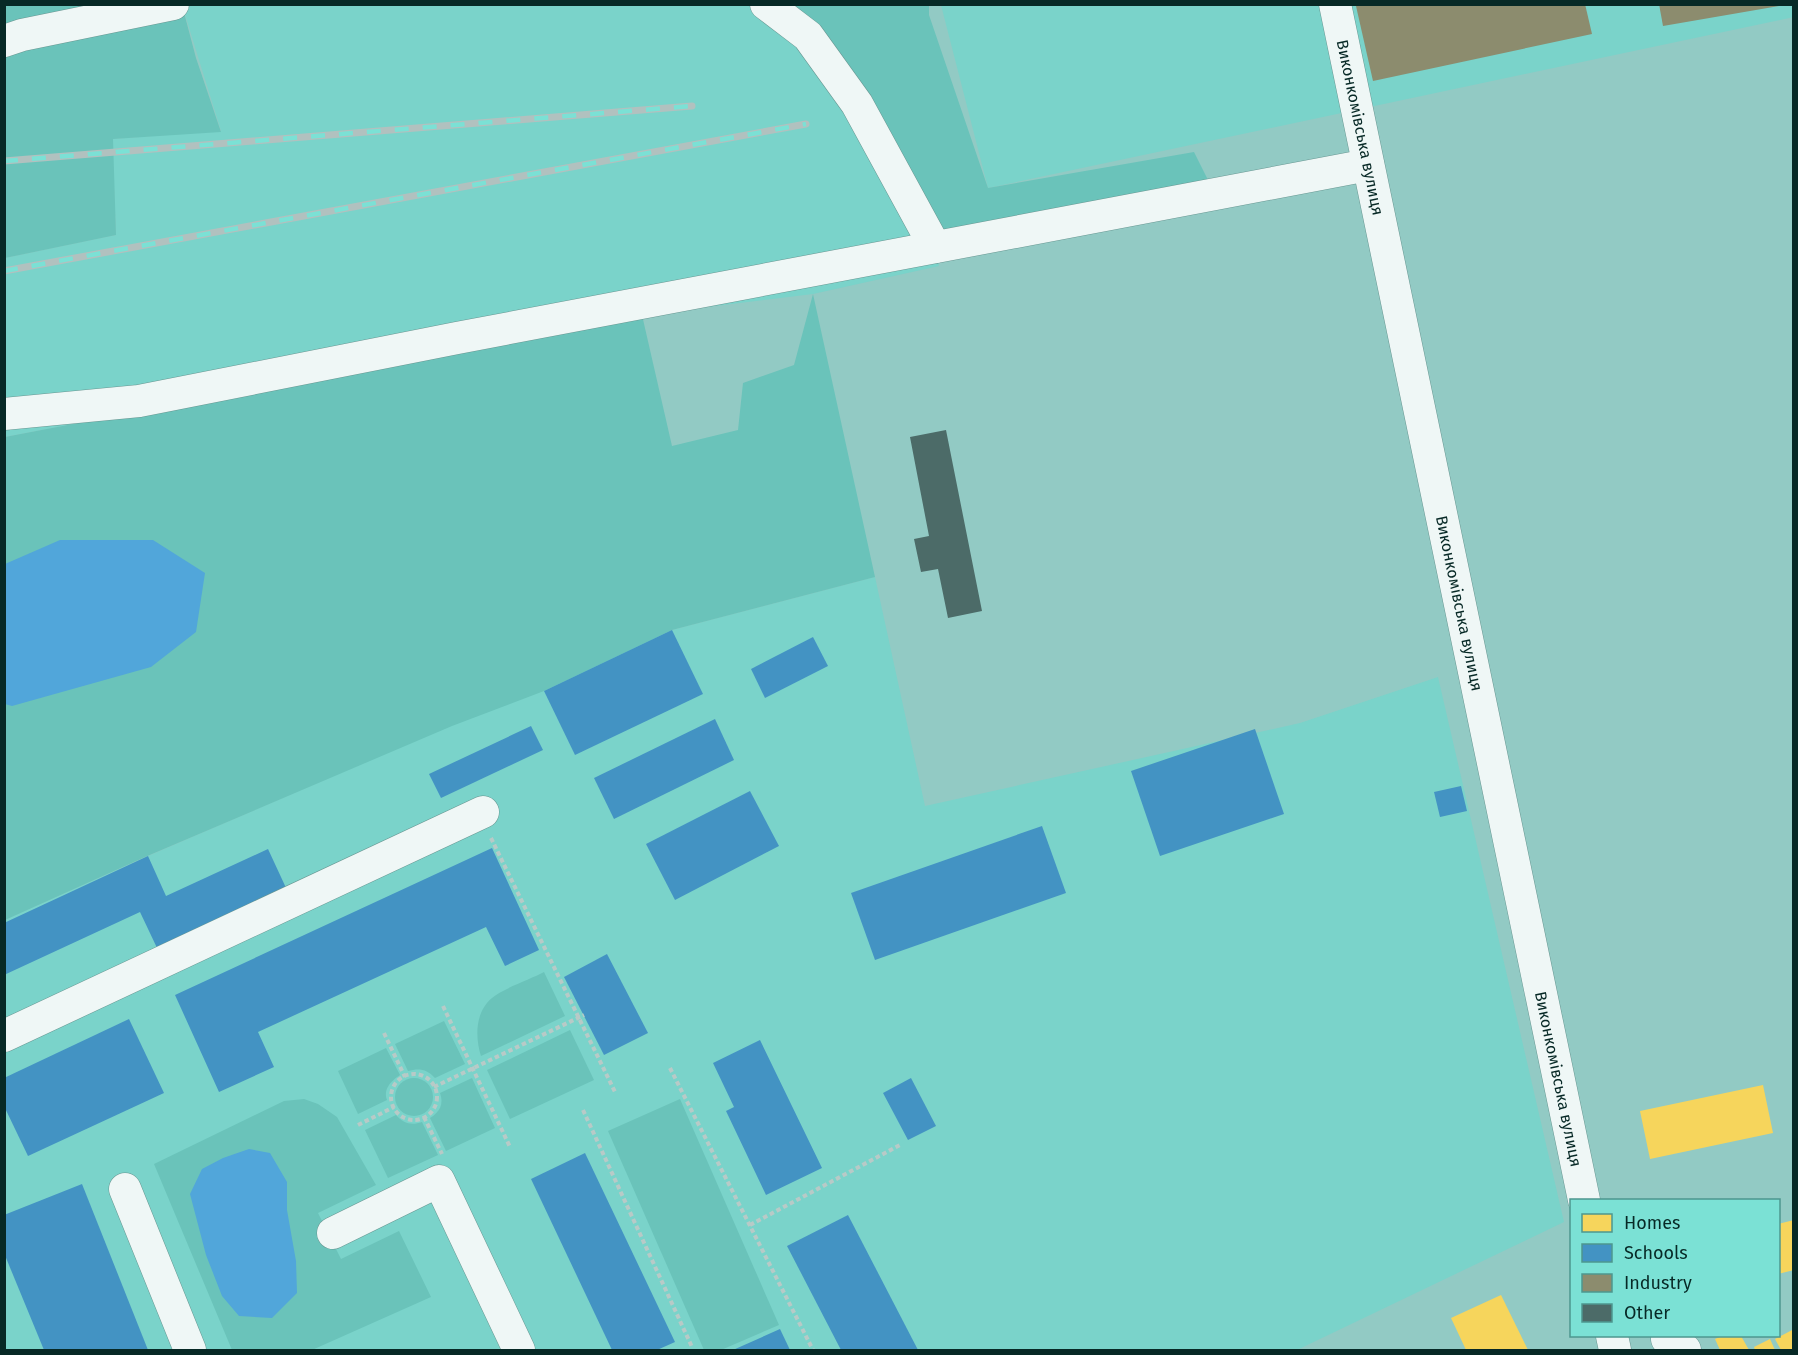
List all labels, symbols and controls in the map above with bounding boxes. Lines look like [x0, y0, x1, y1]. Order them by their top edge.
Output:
street label: Виконкомівська вулиця [1333, 38, 1388, 217]
street label: Виконкомівська вулиця [1432, 514, 1487, 693]
street label: Виконкомівська вулиця [1531, 990, 1586, 1168]
legend [1570, 1199, 1780, 1337]
text: Homes [1624, 1212, 1680, 1234]
text: Schools [1624, 1242, 1688, 1264]
text: Industry [1624, 1272, 1692, 1294]
text: Other [1624, 1302, 1670, 1324]

